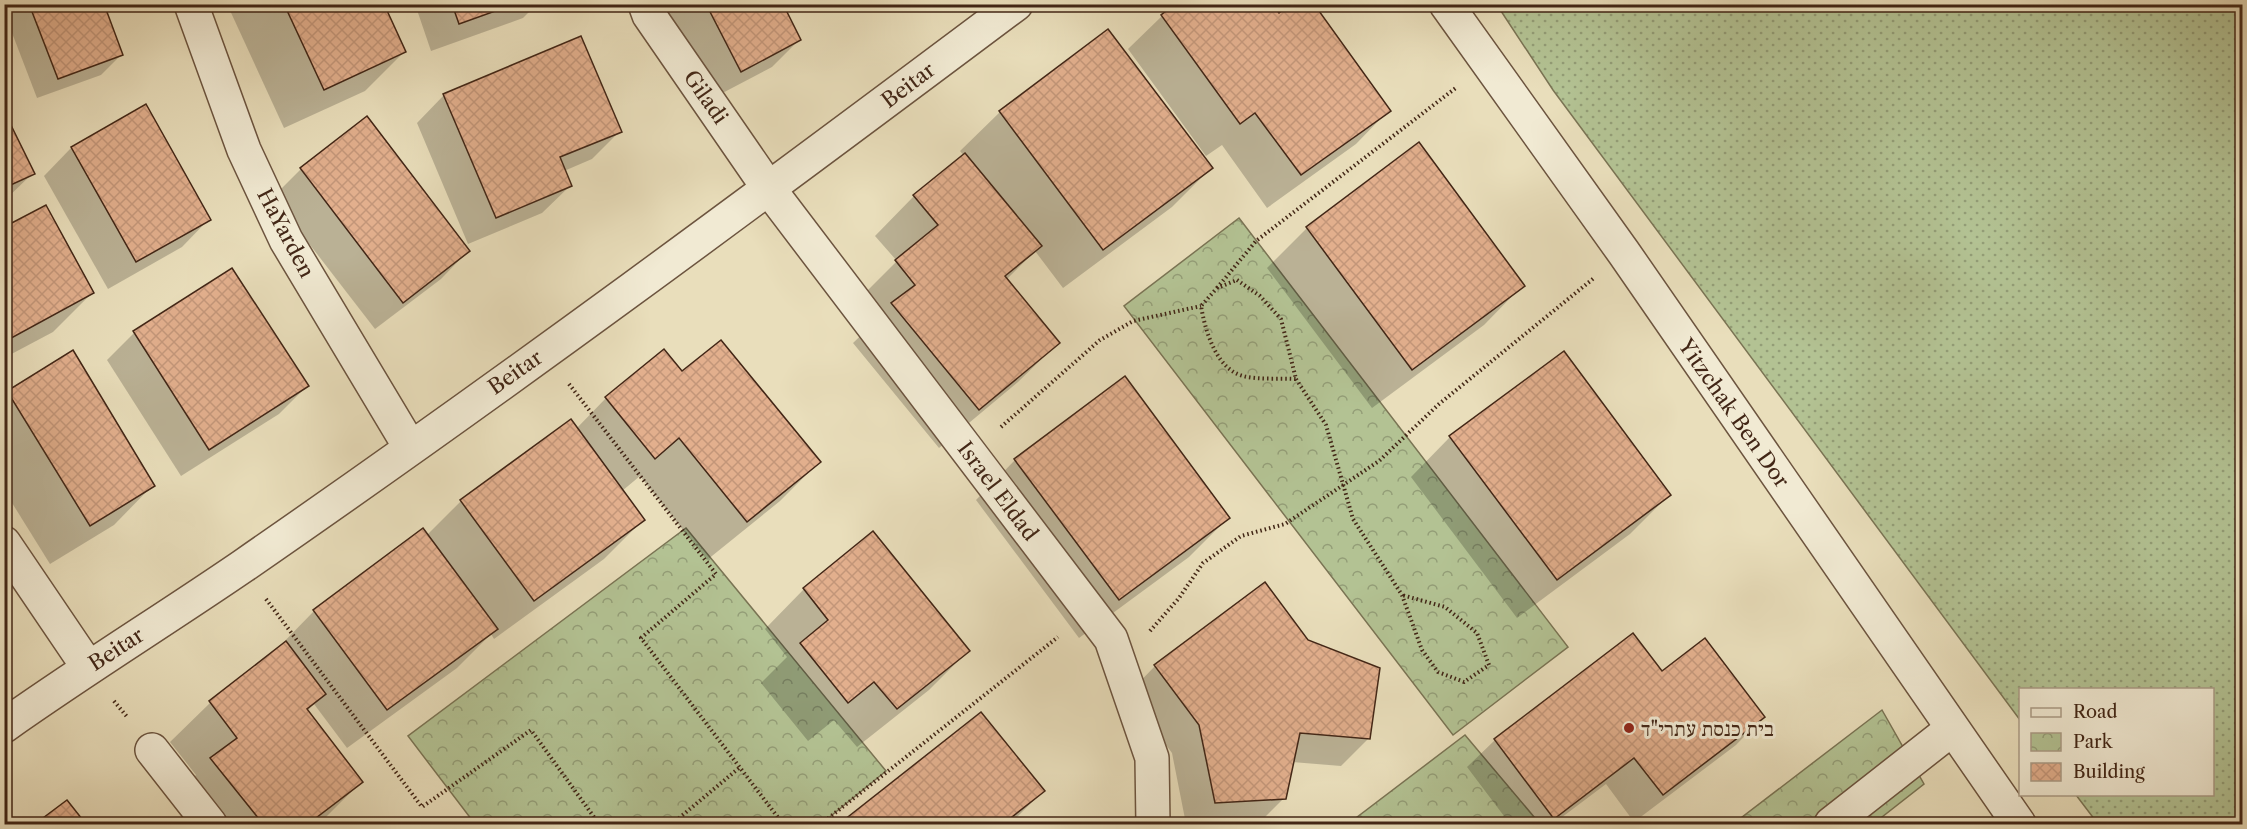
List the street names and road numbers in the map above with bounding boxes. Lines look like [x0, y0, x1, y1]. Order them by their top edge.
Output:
street label: Beitar [876, 57, 940, 113]
street label: Giladi [679, 65, 733, 129]
street label: HaYarden [252, 184, 320, 282]
street label: Yitzchak Ben Dor [1673, 333, 1795, 492]
street label: Beitar [483, 344, 547, 399]
street label: Israel Eldad [953, 436, 1044, 546]
street label: Beitar [84, 622, 148, 676]

